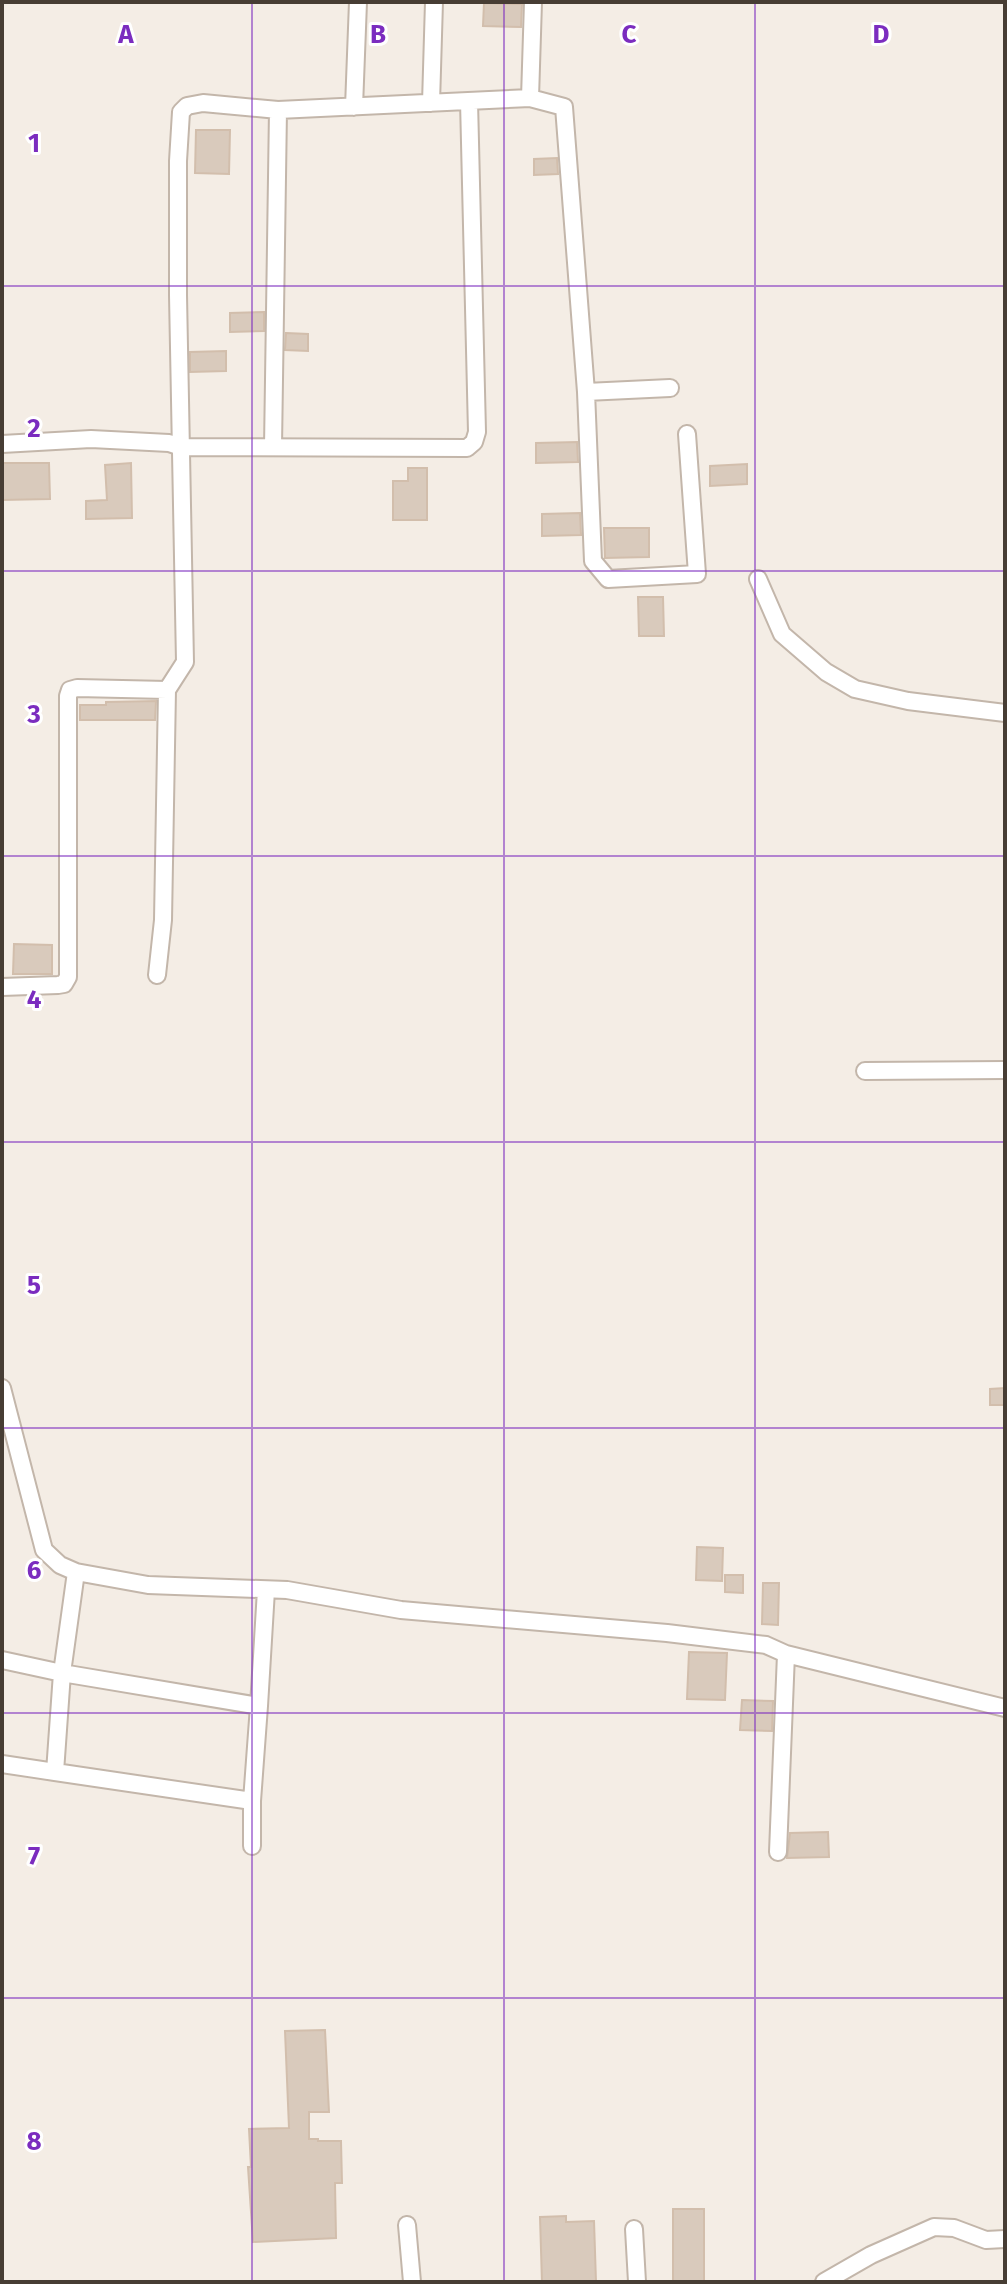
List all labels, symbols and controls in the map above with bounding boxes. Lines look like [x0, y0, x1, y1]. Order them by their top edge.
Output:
text: A [117, 19, 134, 50]
text: B [370, 19, 386, 50]
text: C [622, 19, 637, 50]
text: D [873, 19, 890, 50]
text: 1 [28, 128, 40, 159]
text: 2 [27, 413, 41, 444]
text: 3 [26, 699, 41, 730]
text: 4 [27, 984, 42, 1015]
text: 5 [27, 1270, 41, 1301]
text: 6 [27, 1555, 42, 1586]
text: 7 [28, 1841, 40, 1872]
text: 8 [26, 2126, 42, 2157]

